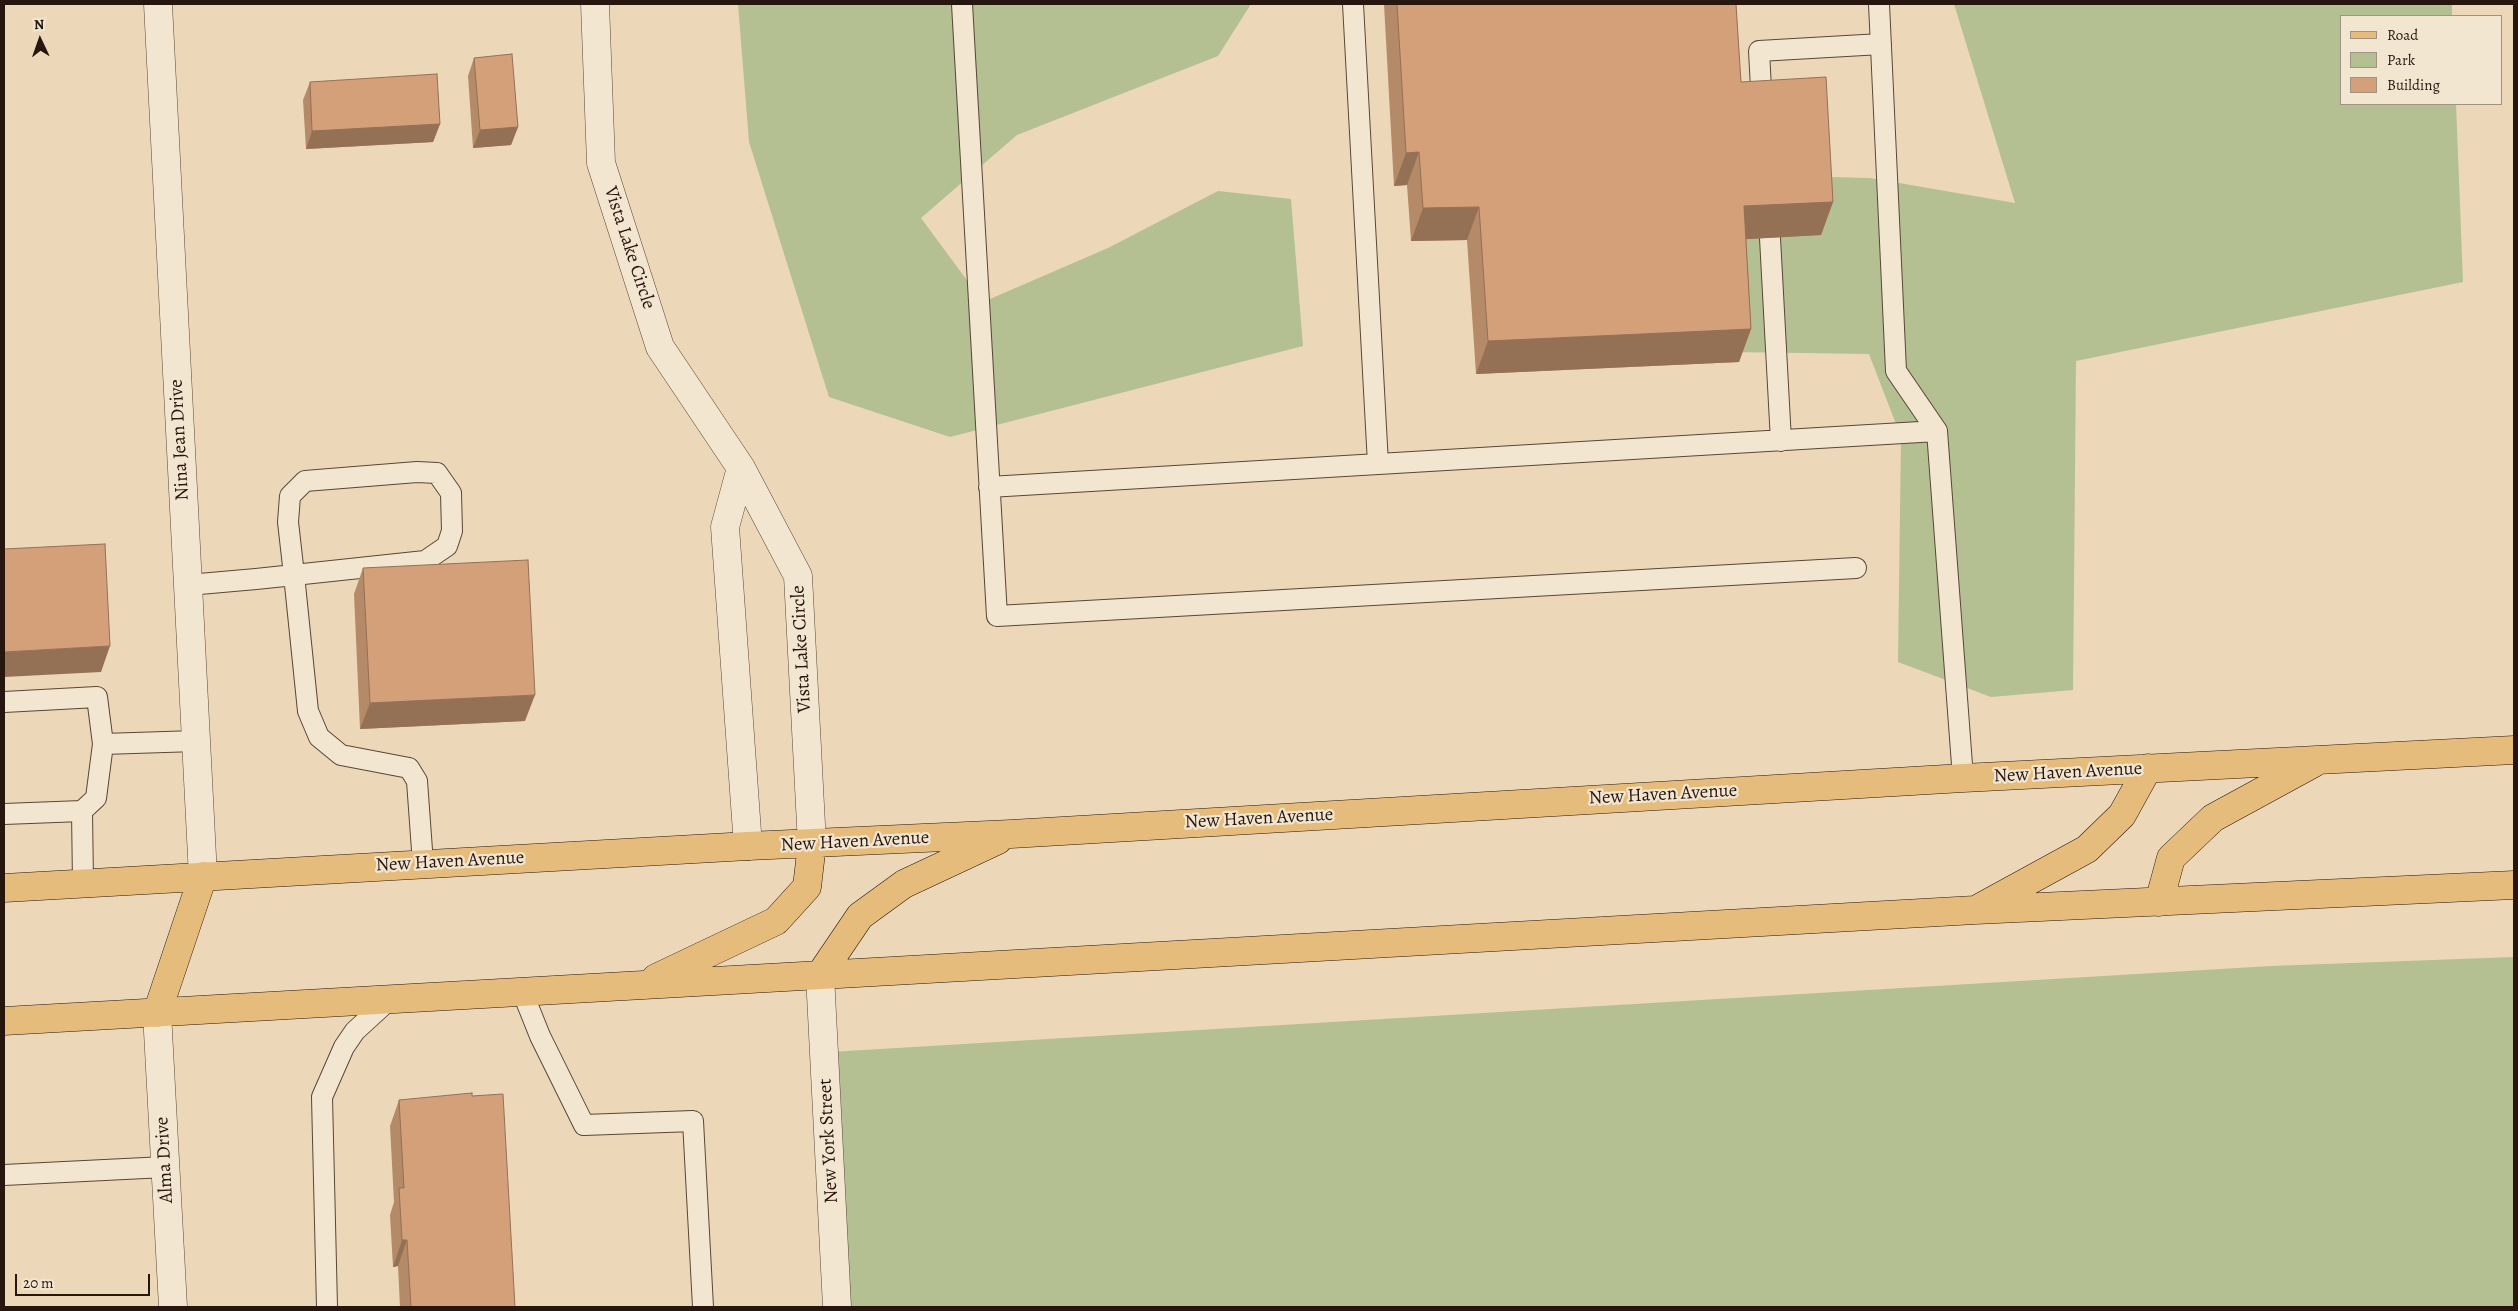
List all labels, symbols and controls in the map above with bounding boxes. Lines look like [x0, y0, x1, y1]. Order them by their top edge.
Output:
north arrow [15, 15, 65, 65]
text: N [34, 15, 45, 34]
legend [2340, 15, 2503, 105]
text: Road [2387, 25, 2418, 45]
text: Park [2387, 50, 2415, 70]
text: Building [2387, 75, 2440, 95]
street label: Vista Lake Circle [598, 184, 660, 312]
street label: Nina Jean Drive [165, 379, 195, 501]
street label: Vista Lake Circle [787, 585, 817, 713]
street label: New Haven Avenue [1993, 758, 2143, 788]
street label: New Haven Avenue [1588, 780, 1738, 810]
street label: New Haven Avenue [1184, 804, 1334, 834]
street label: New Haven Avenue [780, 827, 930, 857]
street label: New Haven Avenue [375, 847, 525, 877]
street label: New York Street [814, 1078, 844, 1204]
street label: Alma Drive [151, 1116, 179, 1204]
scale bar [18, 1264, 152, 1296]
text: 20 m [23, 1273, 54, 1293]

